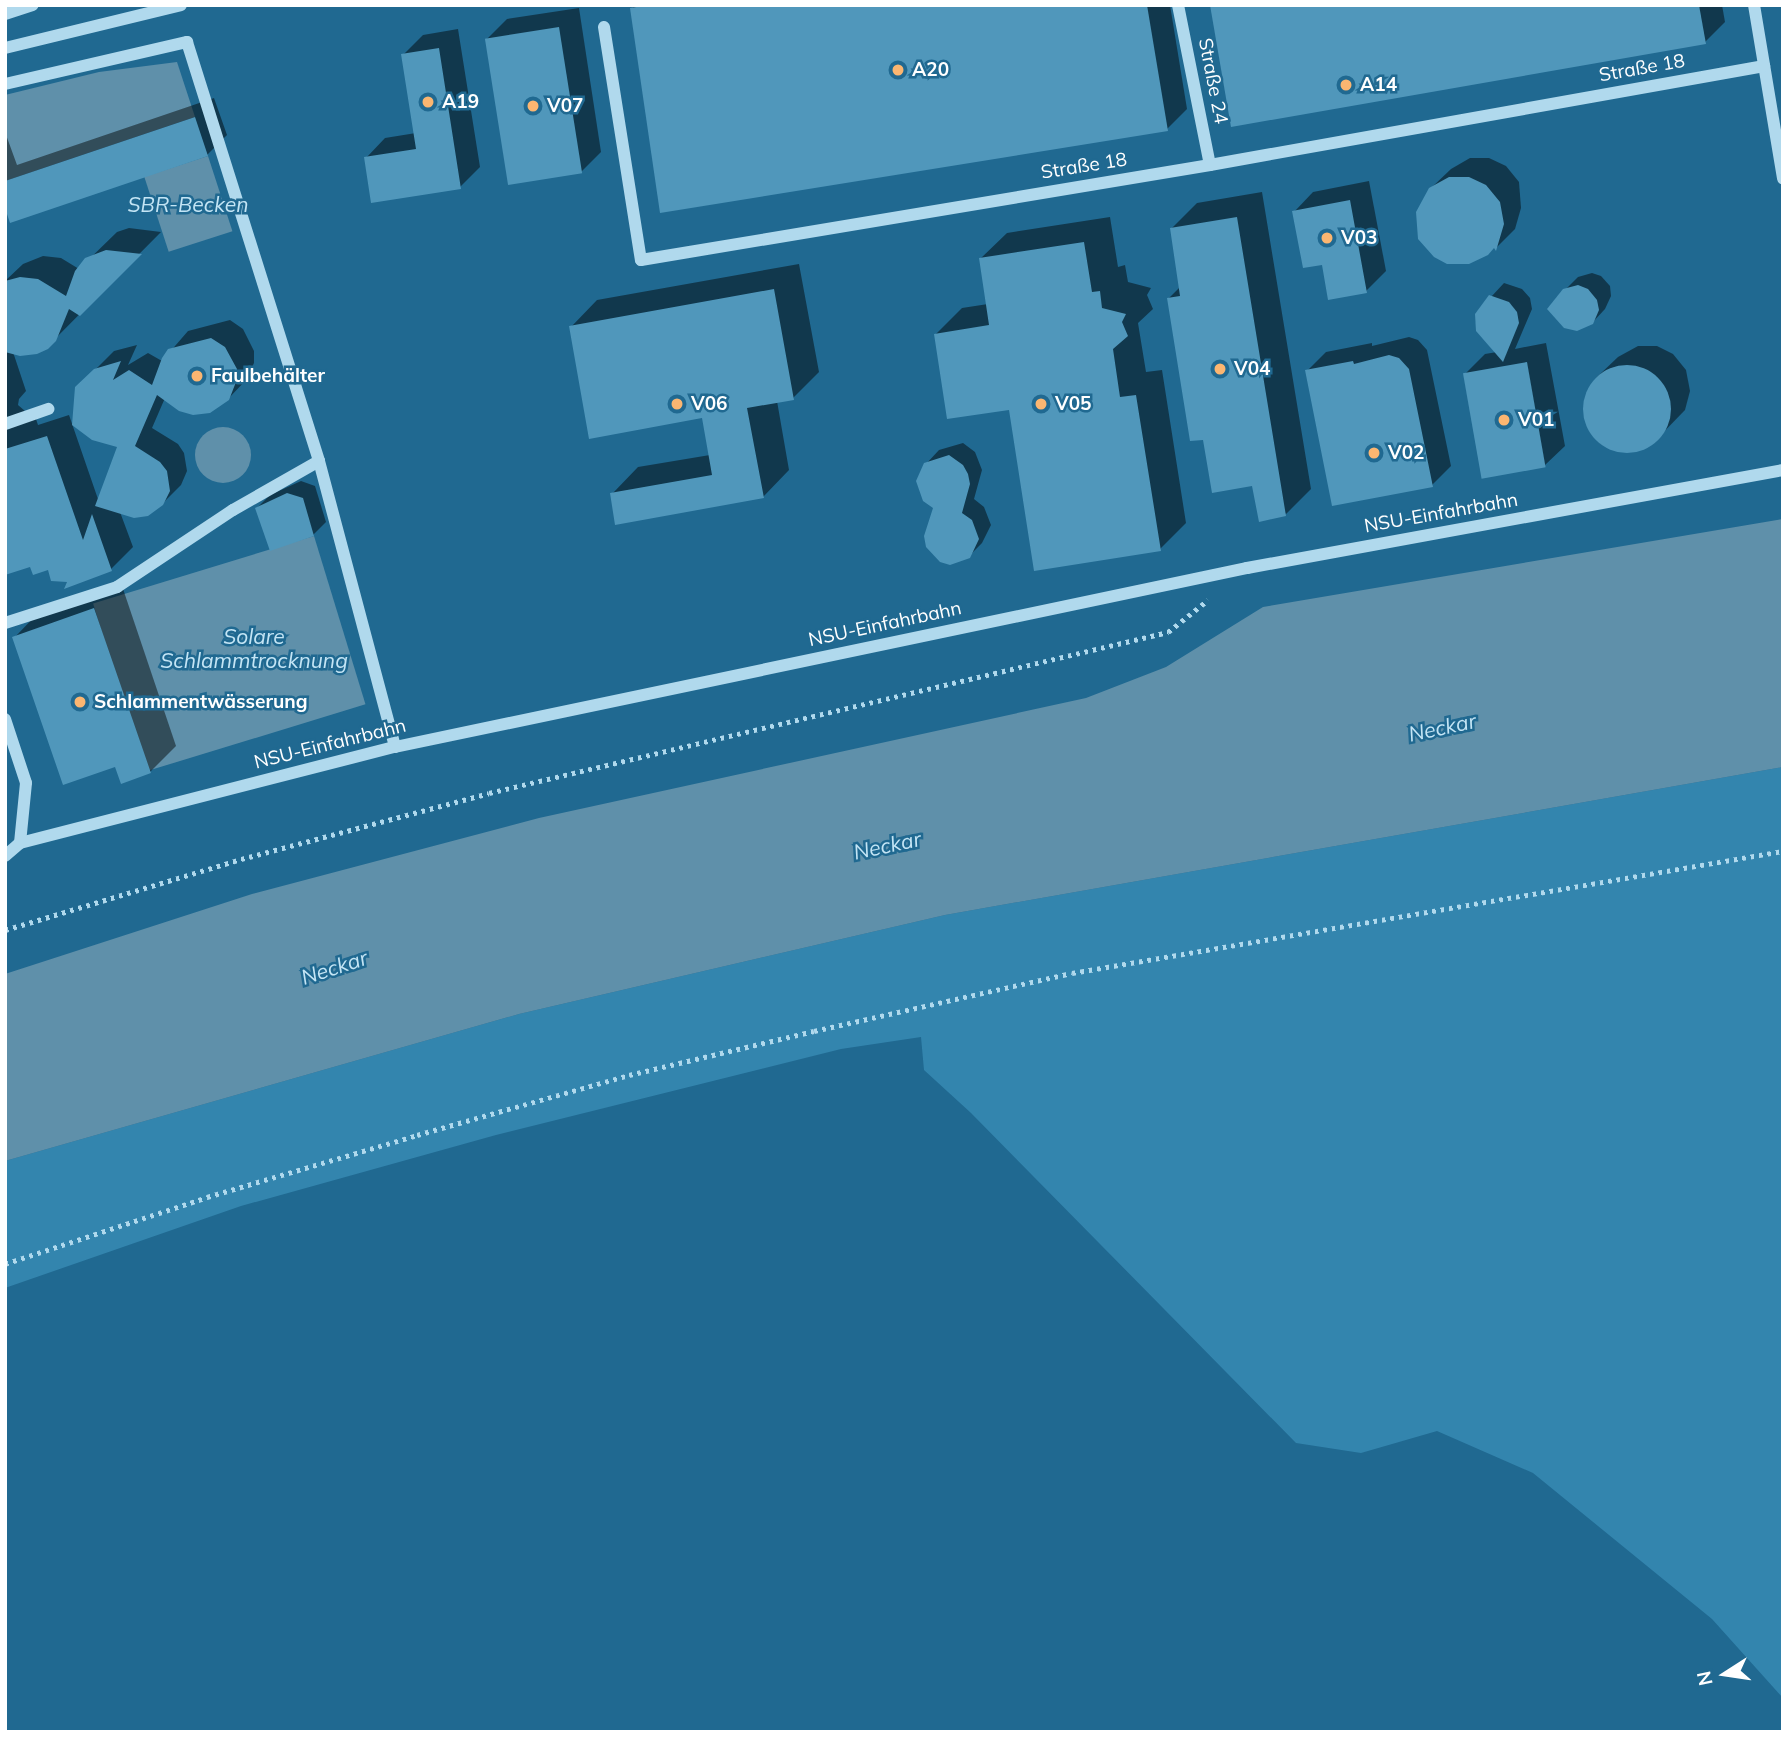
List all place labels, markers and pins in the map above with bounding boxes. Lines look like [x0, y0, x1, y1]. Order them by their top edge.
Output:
place label: A20 [912, 59, 949, 81]
marker: A20 [890, 62, 906, 78]
place label: A14 [1360, 74, 1397, 96]
marker: A14 [1338, 77, 1354, 93]
place label: A19 [442, 91, 479, 113]
marker: A19 [420, 94, 436, 110]
place label: V07 [547, 95, 583, 117]
marker: V07 [525, 98, 541, 114]
place label: V03 [1341, 227, 1377, 249]
marker: V03 [1319, 230, 1335, 246]
place label: V04 [1234, 358, 1270, 380]
marker: V04 [1212, 361, 1228, 377]
place label: Faulbehälter [211, 365, 325, 387]
marker: Faulbehälter [189, 368, 205, 384]
place label: V06 [691, 393, 727, 415]
place label: V05 [1055, 393, 1091, 415]
marker: V06 [669, 396, 685, 412]
marker: V05 [1033, 396, 1049, 412]
place label: V01 [1518, 409, 1554, 431]
marker: V01 [1496, 412, 1512, 428]
place label: V02 [1388, 442, 1424, 464]
marker: V02 [1366, 445, 1382, 461]
place label: Schlammentwässerung [94, 691, 307, 713]
marker: Schlammentwässerung [72, 694, 88, 710]

